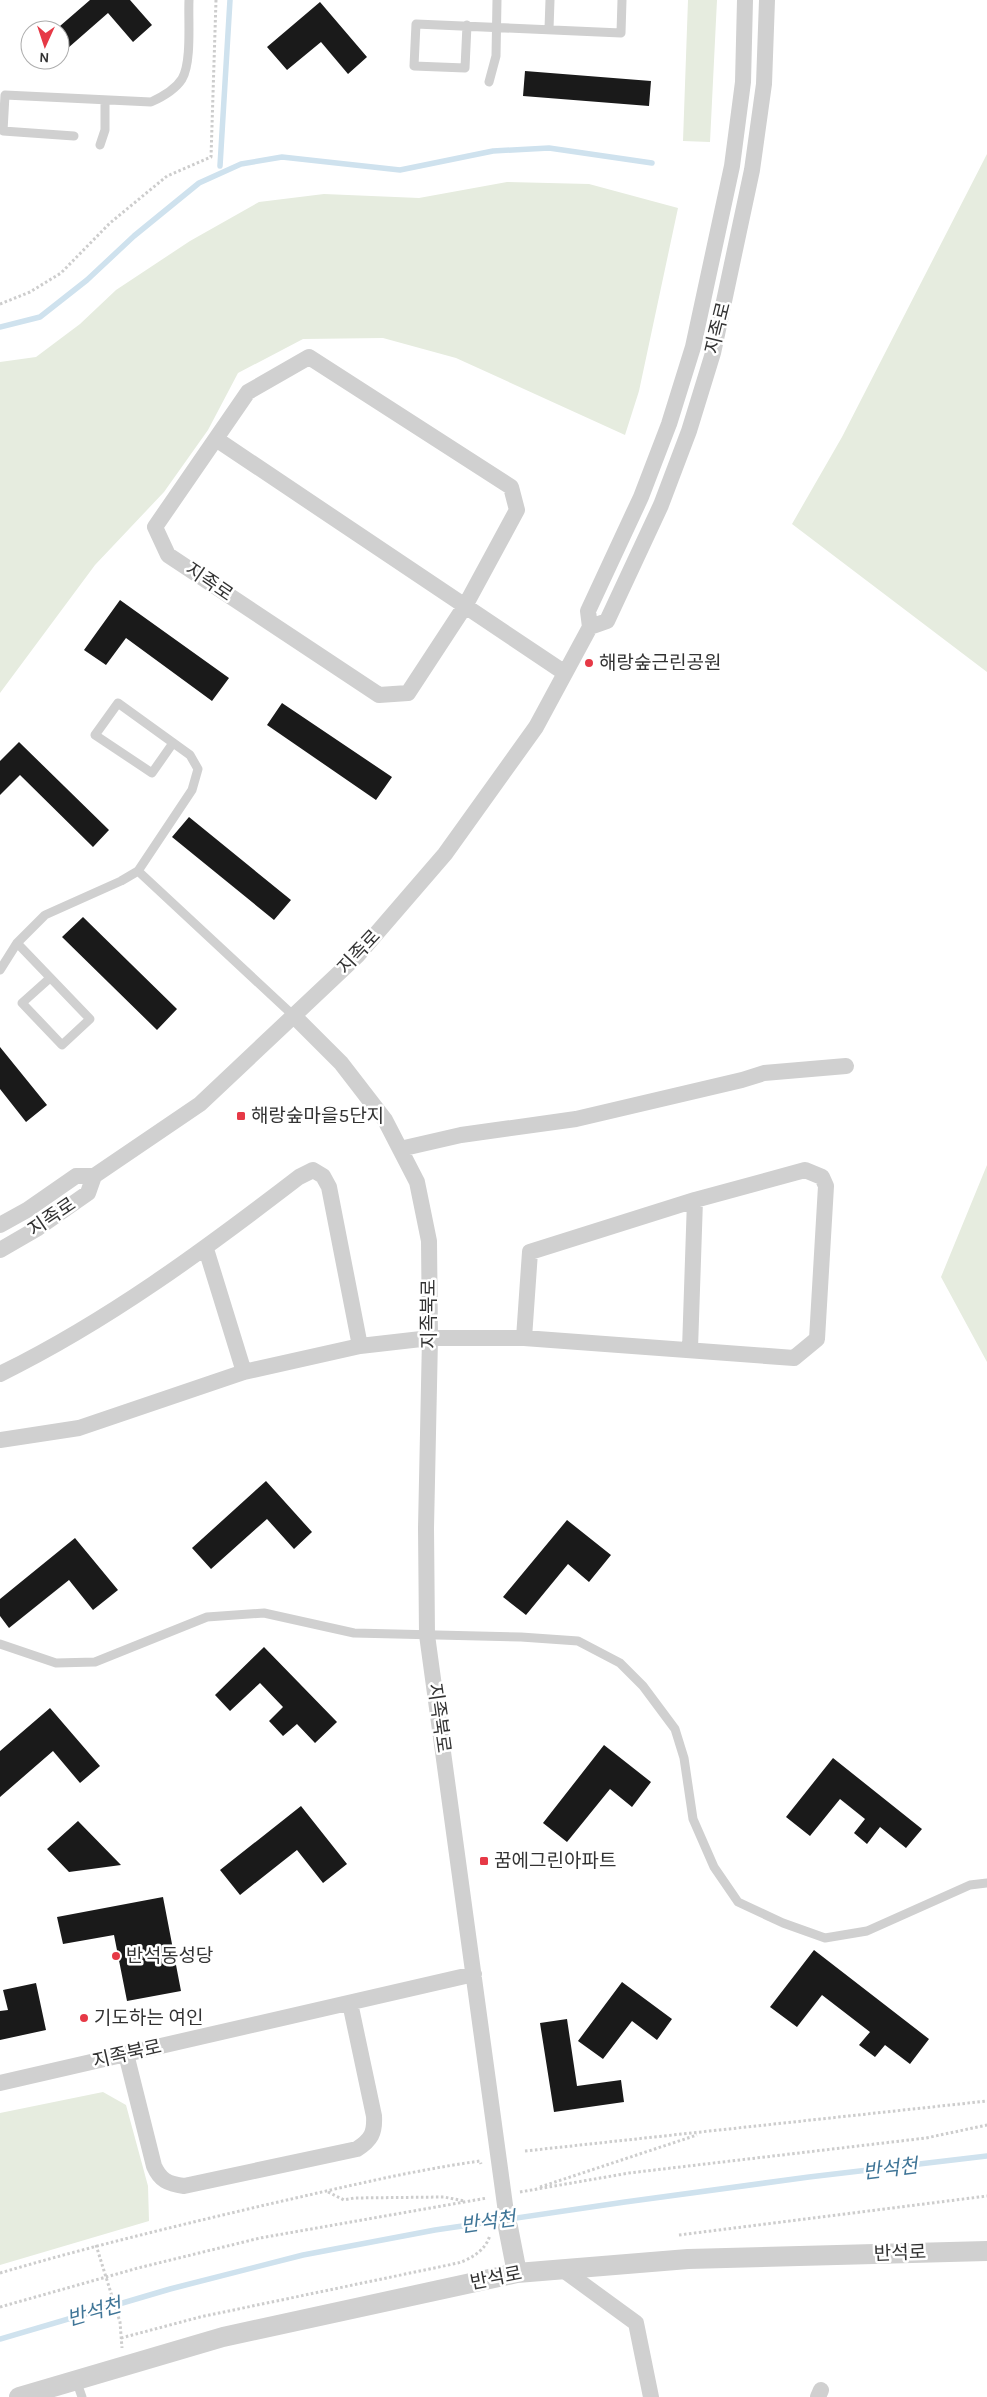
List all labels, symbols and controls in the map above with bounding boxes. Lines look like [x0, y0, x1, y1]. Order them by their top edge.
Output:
north arrow [20, 20, 70, 70]
text: N [39, 49, 50, 66]
street label: 지족로 [701, 300, 735, 356]
street label: 지족로 [181, 558, 237, 606]
place label: 해랑숲근린공원 [599, 652, 721, 674]
marker: 해랑숲근린공원 [583, 657, 595, 669]
street label: 지족로 [333, 925, 385, 979]
place label: 해랑숲마을5단지 [251, 1105, 384, 1127]
marker: 해랑숲마을5단지 [235, 1110, 247, 1122]
street label: 지족로 [24, 1193, 80, 1241]
street label: 지족북로 [418, 1279, 440, 1349]
street label: 지족북로 [423, 1682, 455, 1754]
place label: 꿈에그린아파트 [494, 1850, 616, 1872]
marker: 꿈에그린아파트 [478, 1855, 490, 1867]
place label: 반석동성당 [126, 1945, 213, 1967]
marker: 반석동성당 [110, 1950, 122, 1962]
place label: 기도하는 여인 [94, 2007, 203, 2029]
marker: 기도하는 여인 [78, 2012, 90, 2024]
street label: 지족북로 [90, 2035, 164, 2073]
water label: 반석천 [861, 2154, 921, 2184]
water label: 반석천 [459, 2206, 520, 2237]
street label: 반석로 [873, 2241, 927, 2265]
street label: 반석로 [468, 2262, 524, 2294]
water label: 반석천 [64, 2293, 126, 2331]

